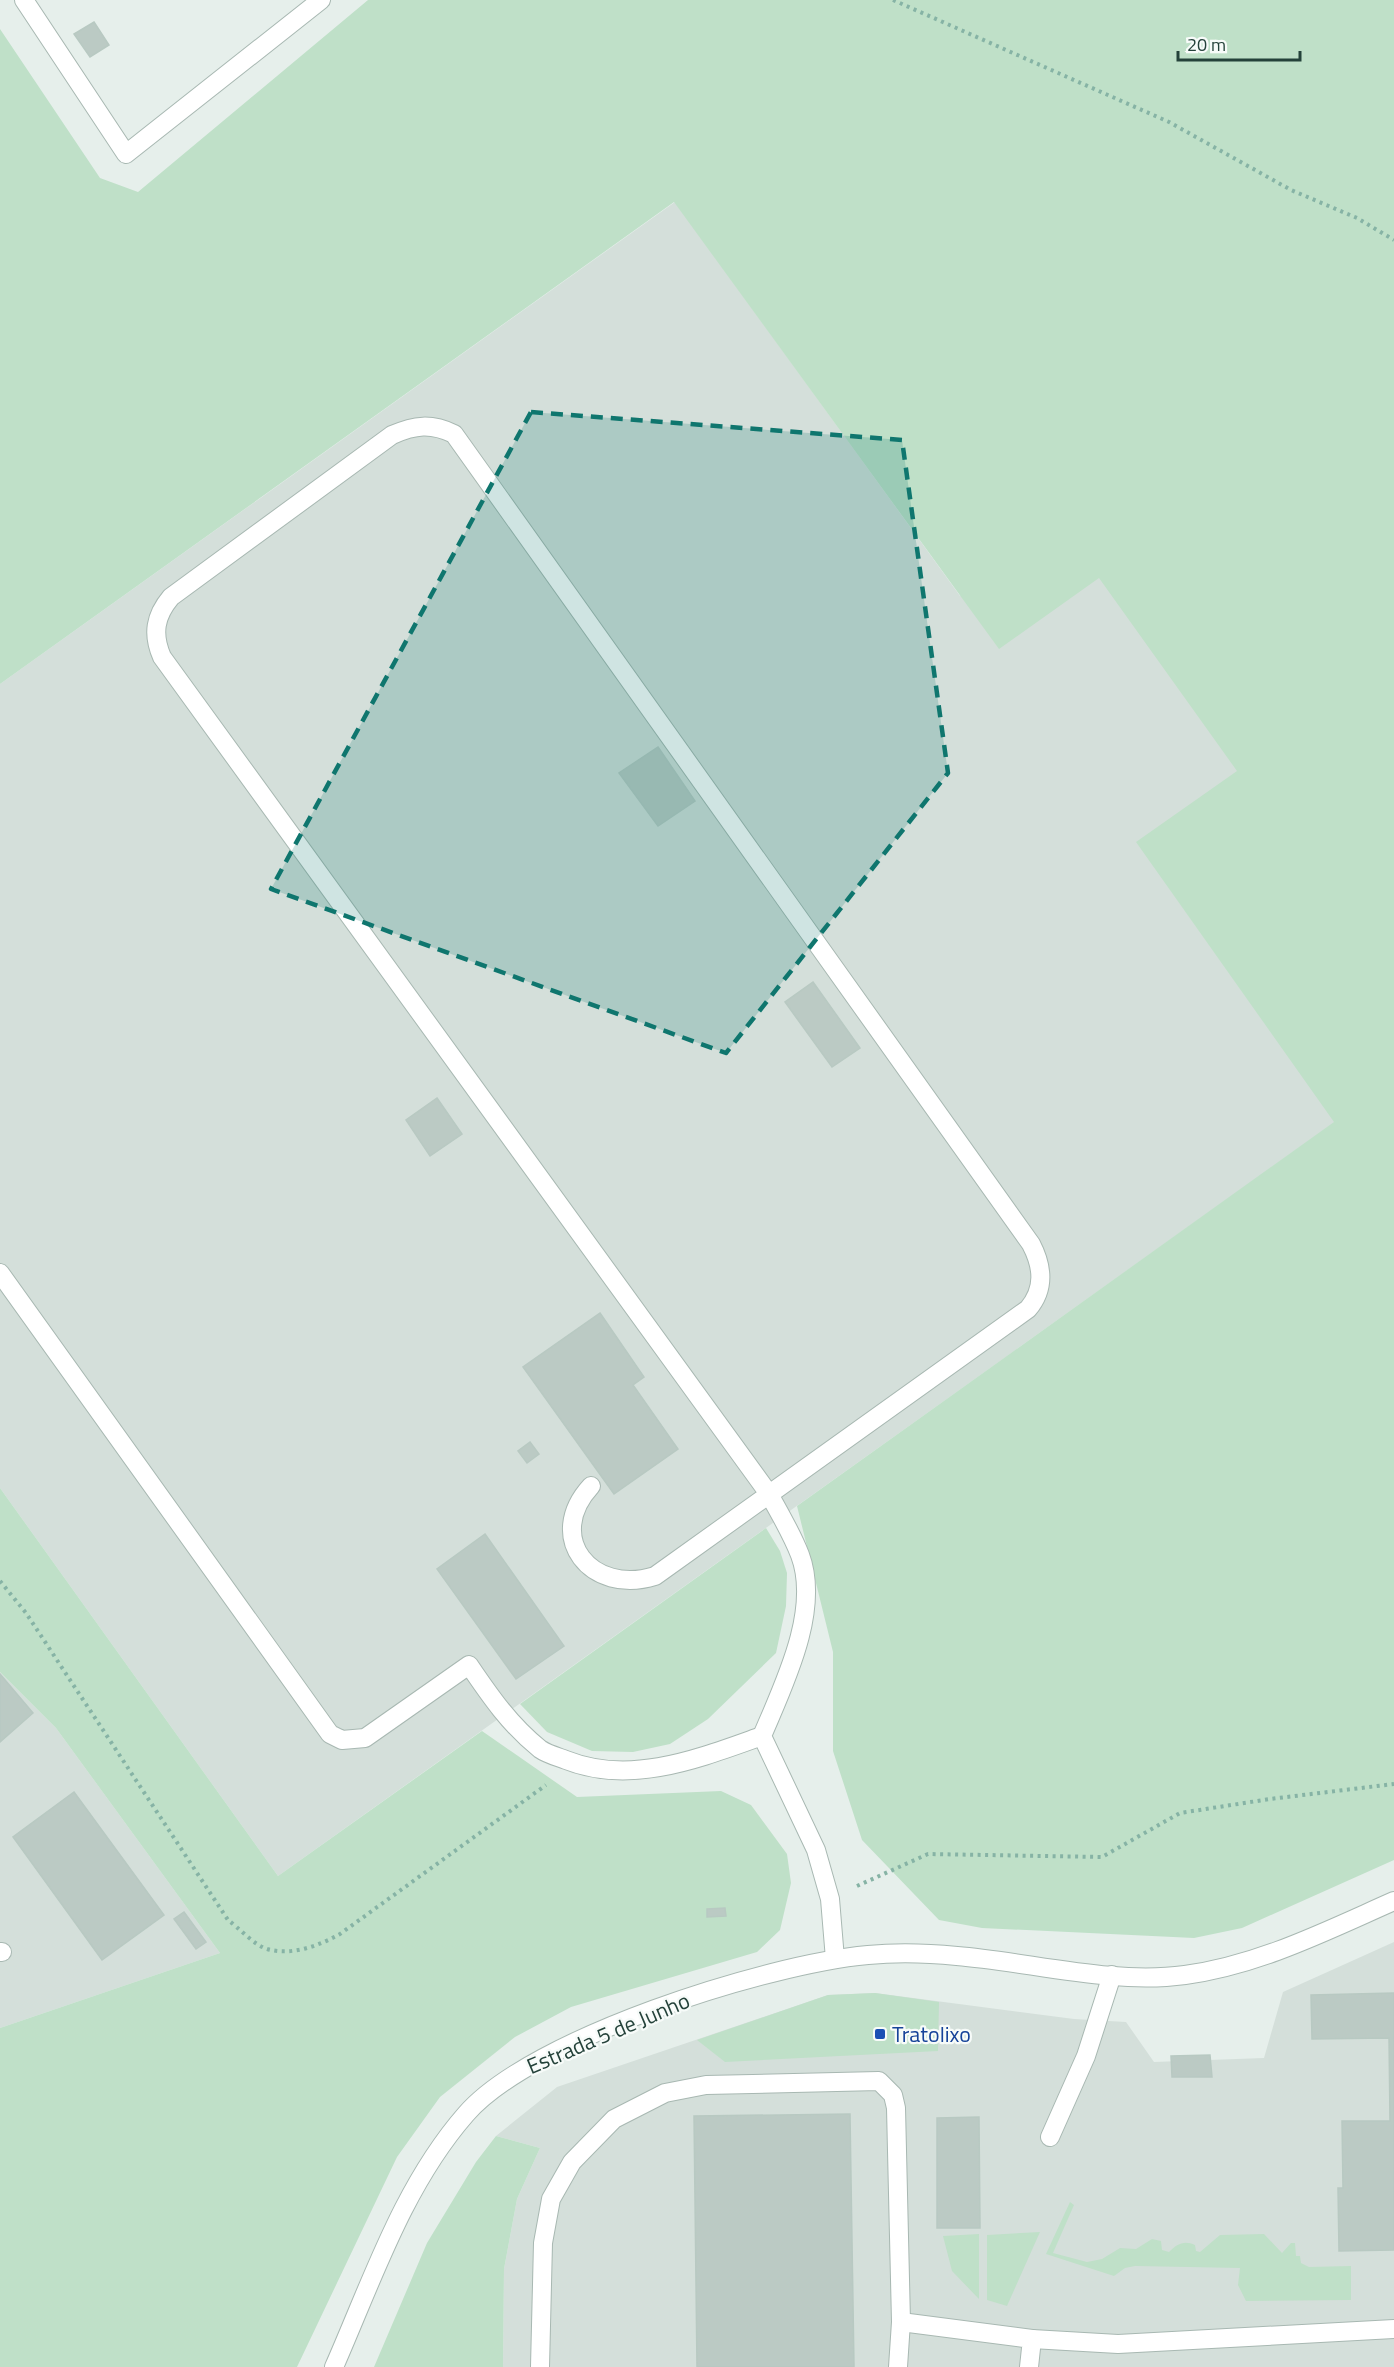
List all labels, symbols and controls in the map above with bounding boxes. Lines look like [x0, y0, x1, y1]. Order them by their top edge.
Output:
scale bar [1178, 24, 1300, 62]
text: 20 m [1187, 31, 1226, 58]
street label: Estrada 5 de Junho [521, 1983, 695, 2083]
place label: Tratolixo [892, 2017, 971, 2051]
marker: Tratolixo [873, 2027, 887, 2041]

